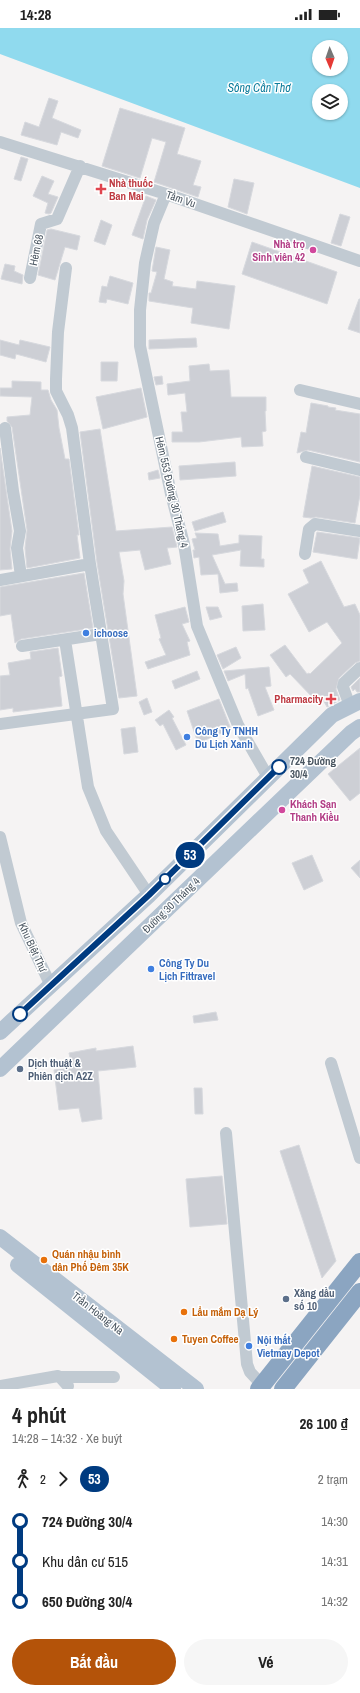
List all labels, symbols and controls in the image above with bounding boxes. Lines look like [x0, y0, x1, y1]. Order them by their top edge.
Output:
text: 14:28 [20, 4, 51, 25]
north arrow [312, 40, 348, 76]
map controls [312, 40, 348, 120]
water label: Sông Cần Thơ [227, 80, 291, 96]
button: layers [312, 84, 348, 120]
place label: Nhà thuốc Ban Mai [109, 176, 153, 203]
marker: Nhà thuốc Ban Mai [96, 184, 106, 194]
street label: Tầm Vu [164, 187, 198, 211]
street label: Hẻm 68 [26, 233, 46, 267]
place label: Nhà trọ Sinh viên 42 [252, 237, 305, 264]
marker: Nhà trọ Sinh viên 42 [308, 245, 318, 255]
street label: Hẻm 553 Đường 30 Tháng 4 [152, 435, 192, 549]
place label: ichoose [94, 626, 128, 640]
marker: ichoose [81, 628, 91, 638]
place label: Pharmacity [274, 692, 323, 706]
marker: Pharmacity [326, 694, 336, 704]
place label: Công Ty TNHH Du Lịch Xanh [195, 724, 258, 751]
marker: Công Ty TNHH Du Lịch Xanh [182, 732, 192, 742]
place label: 724 Đường 30/4 [290, 754, 337, 781]
marker: 724 Đường 30/4 [271, 759, 287, 775]
place label: Khách Sạn Thanh Kiều [290, 797, 339, 824]
marker: Khách Sạn Thanh Kiều [277, 805, 287, 815]
line badge: 53 [172, 842, 208, 868]
text: 53 [184, 846, 196, 864]
unlabelled marker [159, 873, 171, 885]
street label: Đường 30 Tháng 4 [139, 874, 203, 936]
street label: Khu Biệt Thự [16, 920, 51, 975]
place label: Công Ty Du Lịch Fittravel [159, 956, 215, 983]
marker: Công Ty Du Lịch Fittravel [146, 964, 156, 974]
unlabelled marker [12, 1006, 28, 1022]
place label: Dịch thuật & Phiên dịch A2Z [28, 1056, 93, 1083]
marker: Dịch thuật & Phiên dịch A2Z [15, 1064, 25, 1074]
place label: Quán nhậu bình dân Phố Đêm 35K [52, 1247, 129, 1274]
marker: Quán nhậu bình dân Phố Đêm 35K [39, 1255, 49, 1265]
place label: Xăng dầu số 10 [294, 1286, 335, 1313]
street label: Trần Hoàng Na [70, 1289, 126, 1337]
marker: Xăng dầu số 10 [281, 1294, 291, 1304]
place label: Lẩu mắm Dạ Lý [192, 1305, 258, 1319]
marker: Lẩu mắm Dạ Lý [179, 1307, 189, 1317]
place label: Tuyen Coffee [182, 1332, 238, 1346]
place label: Nội thất Vietmay Depot [257, 1333, 320, 1360]
marker: Tuyen Coffee [169, 1334, 179, 1344]
marker: Nội thất Vietmay Depot [244, 1341, 254, 1351]
text: 4 phút [12, 1400, 66, 1430]
text: 26 100 ₫ [299, 1413, 348, 1434]
text: 14:28 – 14:32 · Xe buýt [12, 1430, 122, 1447]
icon: walk [12, 1468, 34, 1490]
icon: forward [52, 1468, 74, 1490]
text: 53 [88, 1470, 101, 1488]
text: 2 [40, 1471, 46, 1488]
text: 2 trạm [318, 1471, 348, 1488]
text: 724 Đường 30/4 [42, 1511, 132, 1532]
text: 14:30 [321, 1513, 348, 1530]
text: Khu dân cư 515 [42, 1551, 128, 1572]
text: 14:31 [321, 1553, 348, 1570]
text: 650 Đường 30/4 [42, 1591, 132, 1612]
text: 14:32 [321, 1593, 348, 1610]
button: Bắt đầu [12, 1639, 176, 1685]
button: Vé [184, 1639, 348, 1685]

